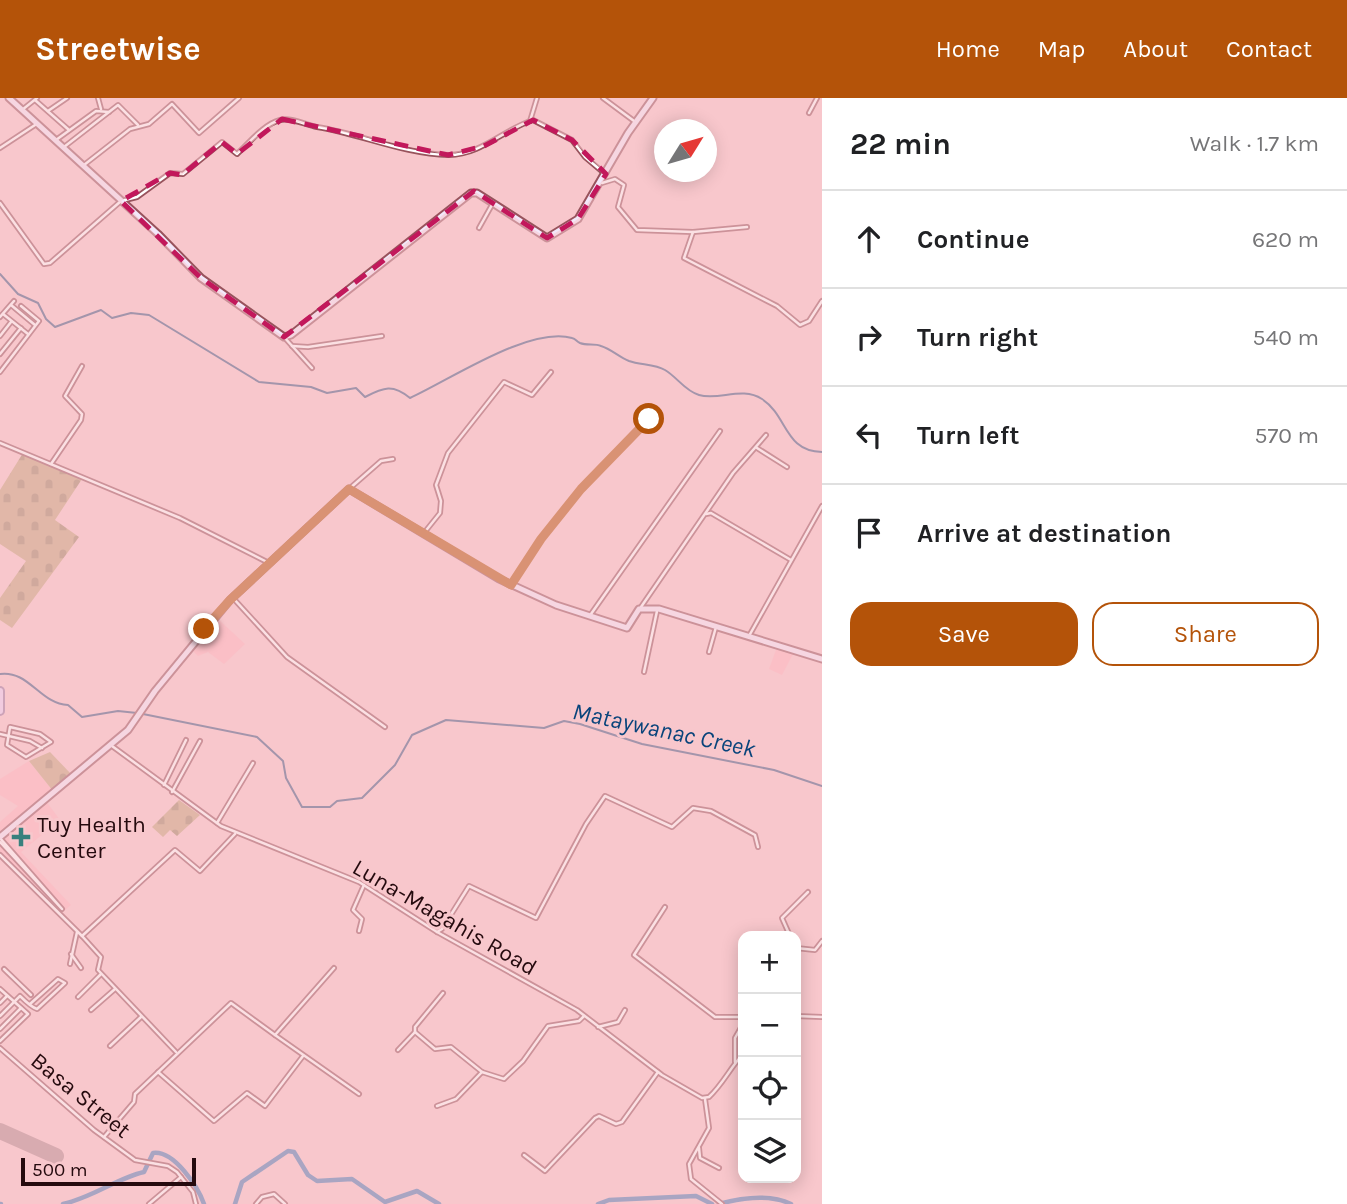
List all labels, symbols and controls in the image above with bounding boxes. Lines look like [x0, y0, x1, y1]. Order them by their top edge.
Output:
text: Streetwise [35, 30, 201, 68]
text: Home [936, 35, 1000, 63]
text: Map [1038, 35, 1085, 63]
text: About [1123, 35, 1188, 63]
text: Contact [1226, 35, 1312, 63]
north arrow [654, 119, 717, 182]
text: 22 min [850, 126, 951, 162]
text: Walk · 1.7 km [1190, 130, 1319, 157]
icon: ahead [850, 220, 888, 258]
text: Continue [917, 224, 1029, 255]
text: 620 m [1252, 226, 1319, 253]
icon: right [850, 318, 888, 356]
text: Turn right [917, 322, 1038, 353]
text: 540 m [1253, 324, 1319, 351]
route start [633, 403, 664, 434]
icon: left [850, 416, 888, 454]
text: Turn left [917, 420, 1019, 451]
text: 570 m [1255, 422, 1319, 449]
icon: arrive [850, 514, 888, 552]
text: Arrive at destination [917, 518, 1171, 549]
button: Save [850, 602, 1078, 666]
button: Share [1092, 602, 1319, 666]
route end [188, 613, 219, 644]
water label: Mataywanac Creek [570, 697, 759, 763]
place label: Tuy Health Center [37, 811, 146, 864]
marker: Tuy Health Center [11, 827, 31, 847]
street label: Luna-Magahis Road [348, 854, 542, 981]
map controls [738, 931, 801, 1183]
button: + [738, 931, 801, 994]
button: − [738, 994, 801, 1057]
street label: Basa Street [25, 1047, 136, 1144]
button: locate [738, 1057, 801, 1120]
button: layers [738, 1120, 801, 1183]
scale bar [21, 1155, 196, 1187]
text: 500 m [32, 1159, 88, 1181]

